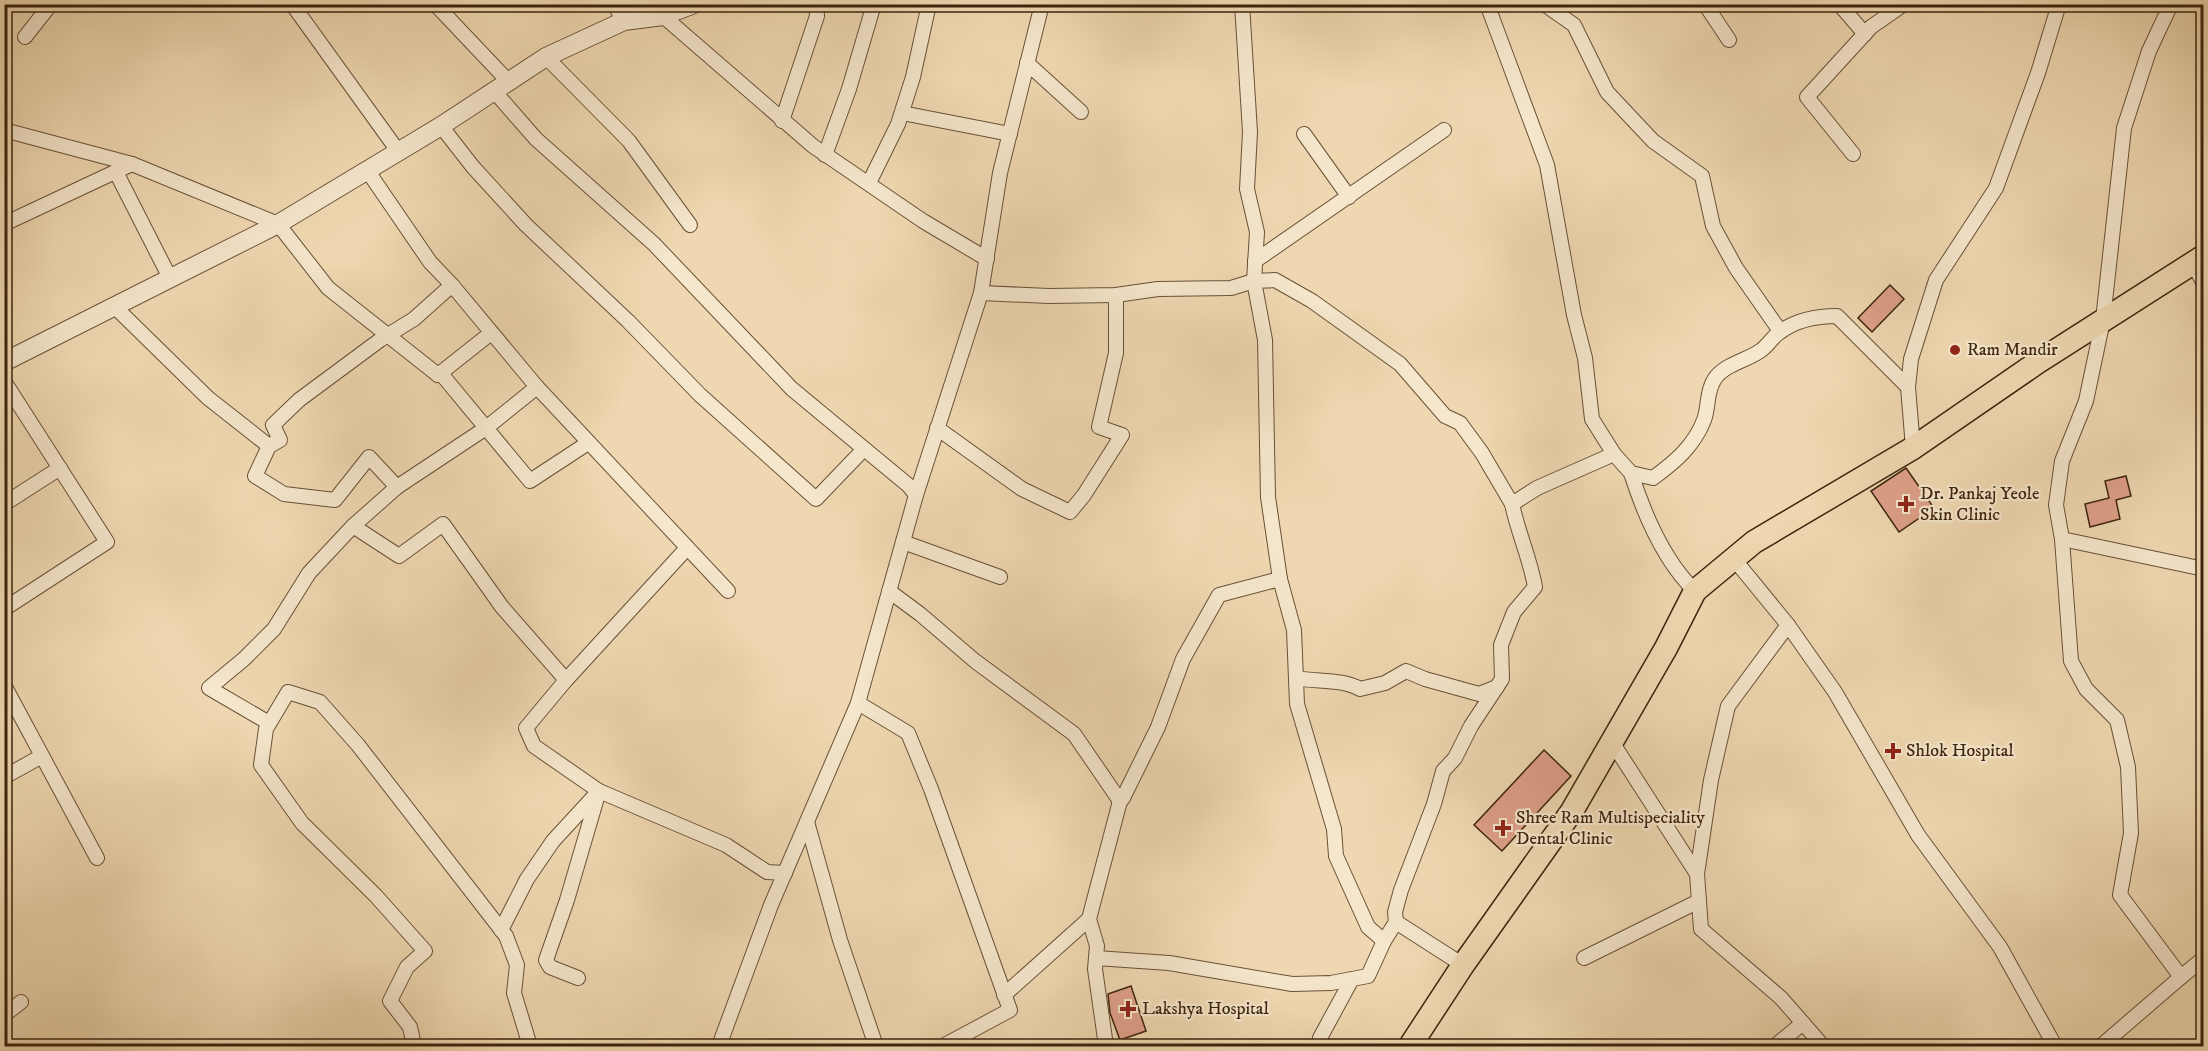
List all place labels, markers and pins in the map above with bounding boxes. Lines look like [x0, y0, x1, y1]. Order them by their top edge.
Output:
place label: Ram Mandir [1967, 339, 2058, 361]
marker: Ram Mandir [1948, 343, 1962, 357]
place label: Dr. Pankaj Yeole Skin Clinic [1920, 483, 2039, 526]
marker: Dr. Pankaj Yeole Skin Clinic [1897, 495, 1915, 513]
place label: Shlok Hospital [1906, 740, 2014, 762]
marker: Shlok Hospital [1884, 742, 1902, 760]
place label: Shree Ram Multispeciality Dental Clinic [1516, 807, 1705, 850]
marker: Shree Ram Multispeciality Dental Clinic [1494, 819, 1512, 837]
place label: Lakshya Hospital [1142, 998, 1270, 1020]
marker: Lakshya Hospital [1119, 1000, 1137, 1018]

